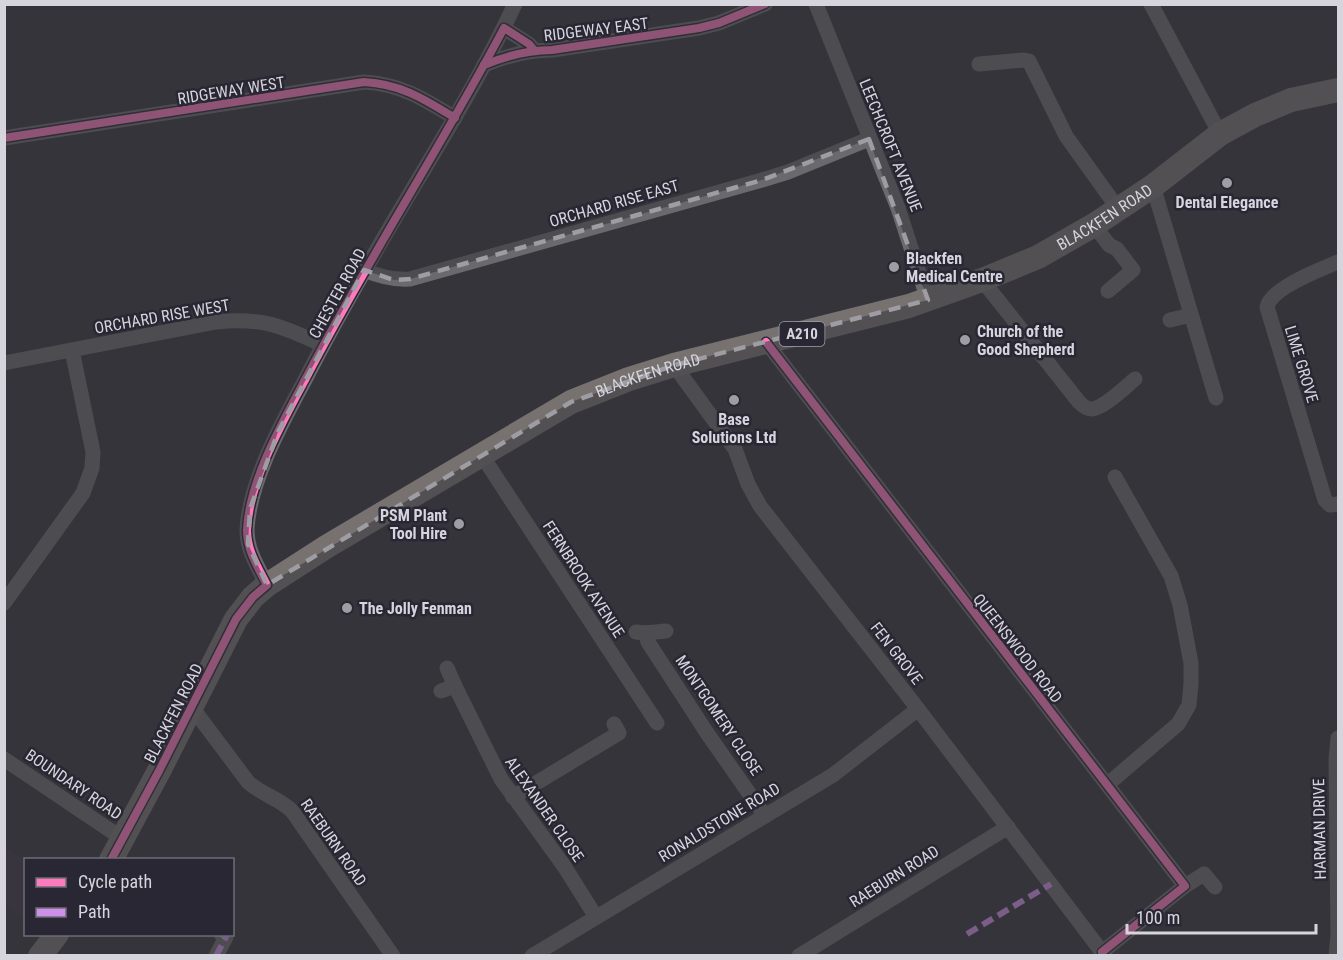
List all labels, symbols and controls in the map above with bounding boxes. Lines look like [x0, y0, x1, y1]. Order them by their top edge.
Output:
street label: RIDGEWAY EAST [543, 14, 649, 45]
street label: RIDGEWAY WEST [176, 73, 286, 108]
street label: LEECHCROFT AVENUE [855, 76, 926, 214]
street label: ORCHARD RISE EAST [547, 176, 681, 231]
marker: Dental Elegance [1220, 176, 1234, 190]
street label: BLACKFEN ROAD [1054, 180, 1156, 254]
place label: Dental Elegance [1176, 193, 1279, 212]
street label: CHESTER ROAD [305, 245, 370, 342]
place label: Blackfen Medical Centre [906, 249, 1003, 286]
marker: Blackfen Medical Centre [887, 260, 901, 274]
street label: ORCHARD RISE WEST [93, 295, 231, 338]
road number: A210 [780, 322, 824, 346]
place label: Church of the Good Shepherd [977, 322, 1075, 359]
street label: LIME GROVE [1281, 323, 1322, 405]
marker: Church of the Good Shepherd [958, 333, 972, 347]
street label: BLACKFEN ROAD [593, 350, 702, 401]
marker: Base Solutions Ltd [727, 393, 741, 407]
place label: Base Solutions Ltd [692, 410, 776, 447]
place label: PSM Plant Tool Hire [380, 506, 447, 543]
marker: PSM Plant Tool Hire [452, 517, 466, 531]
street label: FERNBROOK AVENUE [539, 517, 628, 641]
street label: QUEENSWOOD ROAD [969, 590, 1066, 707]
place label: The Jolly Fenman [359, 599, 472, 618]
marker: The Jolly Fenman [340, 601, 354, 615]
street label: FEN GROVE [866, 618, 927, 688]
street label: MONTGOMERY CLOSE [671, 652, 766, 779]
street label: BLACKFEN ROAD [140, 660, 207, 766]
street label: BOUNDARY ROAD [22, 745, 125, 824]
street label: ALEXANDER CLOSE [501, 753, 588, 866]
street label: HARMAN DRIVE [1309, 778, 1330, 880]
street label: RONALDSTONE ROAD [655, 779, 783, 866]
street label: RAEBURN ROAD [297, 795, 371, 889]
street label: RAEBURN ROAD [846, 841, 942, 911]
legend [24, 858, 234, 936]
text: Cycle path [78, 871, 152, 892]
scale bar [1127, 897, 1316, 935]
text: Path [78, 901, 111, 922]
text: 100 m [1136, 907, 1180, 928]

